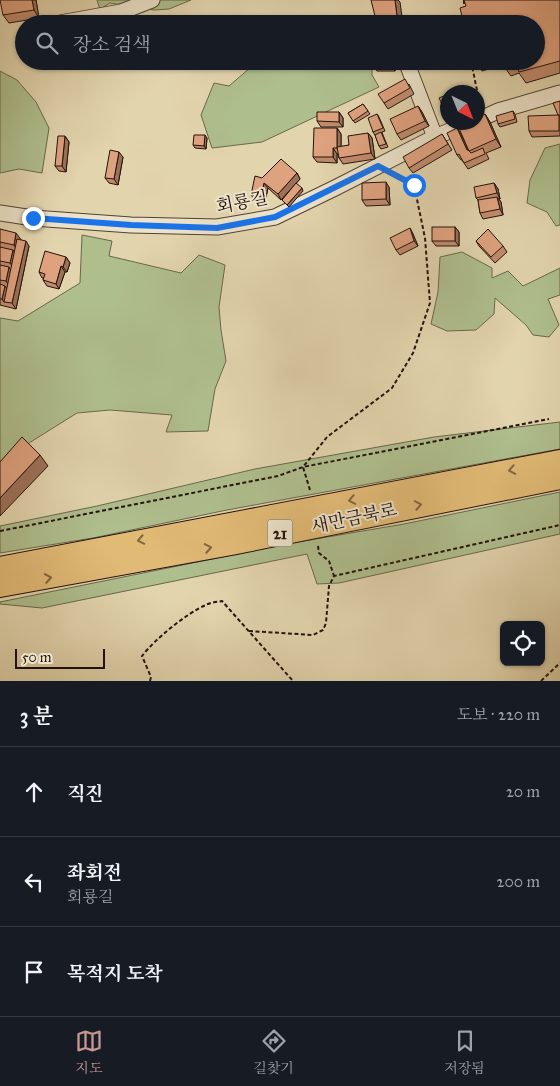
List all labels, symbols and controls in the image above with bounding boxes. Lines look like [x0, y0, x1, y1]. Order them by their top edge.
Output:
search box [15, 15, 545, 70]
icon: search [33, 29, 61, 57]
text: 장소 검색 [73, 33, 151, 56]
north arrow [440, 85, 485, 130]
route start [403, 174, 426, 197]
street label: 회룡길 [214, 186, 270, 218]
route end [22, 207, 45, 230]
one-way arrow [508, 464, 517, 474]
one-way arrow [348, 494, 357, 505]
street label: 새만금북로 [309, 498, 399, 538]
one-way arrow [414, 501, 423, 511]
road number: 21 [268, 520, 292, 546]
one-way arrow [137, 535, 146, 545]
one-way arrow [203, 543, 212, 554]
one-way arrow [44, 573, 52, 583]
map controls [500, 621, 545, 666]
button: locate [500, 621, 545, 666]
scale bar [15, 646, 105, 669]
text: 50 m [22, 649, 51, 666]
text: 3 분 [20, 703, 53, 729]
text: 도보 · 220 m [457, 705, 540, 724]
icon: ahead [20, 778, 48, 806]
text: 직진 [67, 782, 104, 805]
text: 20 m [506, 782, 540, 801]
text: 좌회전 [67, 861, 122, 884]
icon: left [20, 868, 48, 896]
text: 200 m [497, 872, 540, 891]
text: 회룡길 [67, 887, 113, 906]
icon: arrive [20, 958, 48, 986]
text: 목적지 도착 [67, 962, 163, 985]
tab: 지도 [75, 1027, 103, 1077]
tab: 길찾기 [253, 1027, 294, 1077]
tab: 저장됨 [444, 1027, 485, 1077]

